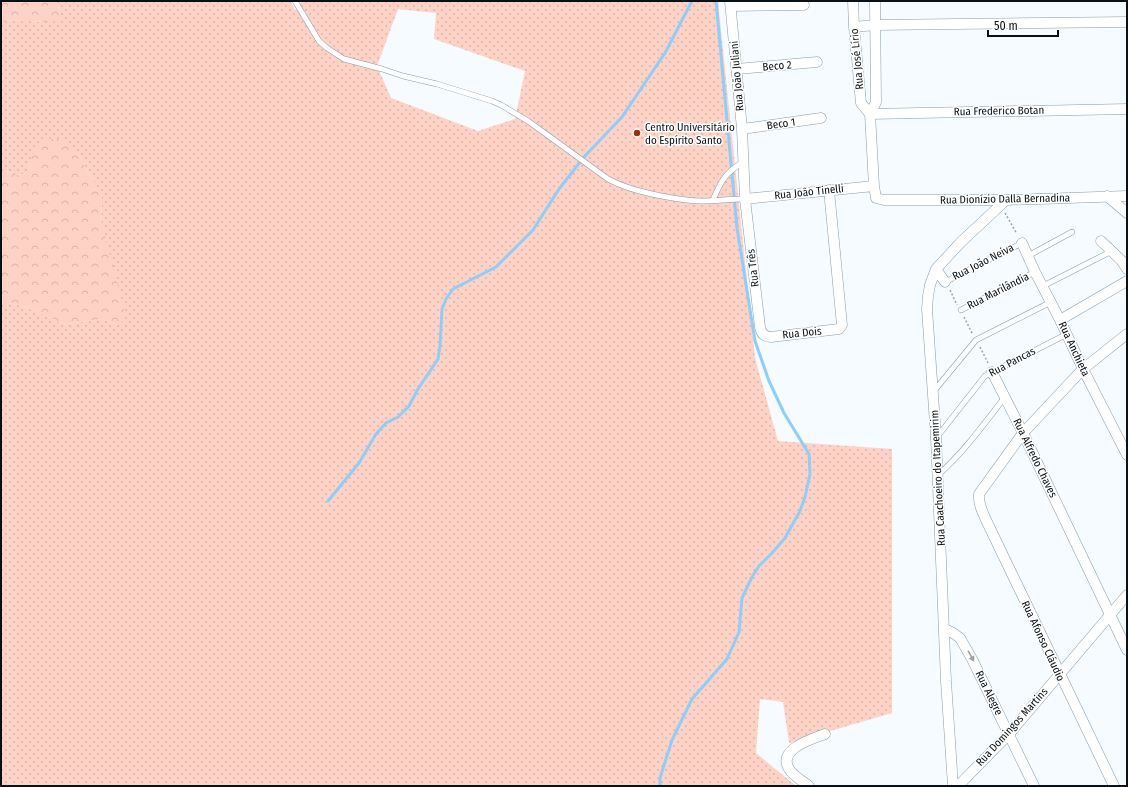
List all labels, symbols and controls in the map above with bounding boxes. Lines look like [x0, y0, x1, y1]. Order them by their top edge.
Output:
scale bar [988, 12, 1058, 38]
text: 50 m [994, 19, 1018, 33]
street label: Rua José Lírio [848, 28, 866, 90]
street label: Rua João Juliani [727, 40, 747, 112]
street label: Beco 2 [762, 58, 792, 74]
street label: Rua Frederico Botan [954, 104, 1044, 118]
street label: Beco 1 [766, 116, 796, 132]
place label: Centro Universitário do Espírito Santo [645, 121, 735, 147]
marker: Centro Universitário do Espírito Santo [632, 128, 642, 138]
street label: Rua João Tinelli [774, 182, 845, 202]
street label: Rua Dionízio Dalla Bernadina [940, 191, 1070, 207]
street label: Rua João Neiva [950, 241, 1016, 283]
street label: Rua Três [744, 248, 762, 288]
street label: Rua Marilândia [965, 270, 1031, 312]
street label: Rua Anchieta [1056, 320, 1092, 378]
street label: Rua Dois [782, 324, 823, 342]
street label: Rua Pancas [987, 344, 1038, 380]
street label: Rua Caachoeiro do Itapemirim [928, 410, 948, 546]
street label: Rua Alfredo Chaves [1010, 416, 1060, 500]
street label: Rua Afonso Cláudio [1019, 599, 1067, 684]
one-way arrow [968, 651, 974, 662]
street label: Rua Alegre [973, 669, 1005, 717]
street label: Rua Domingos Martins [973, 685, 1051, 769]

